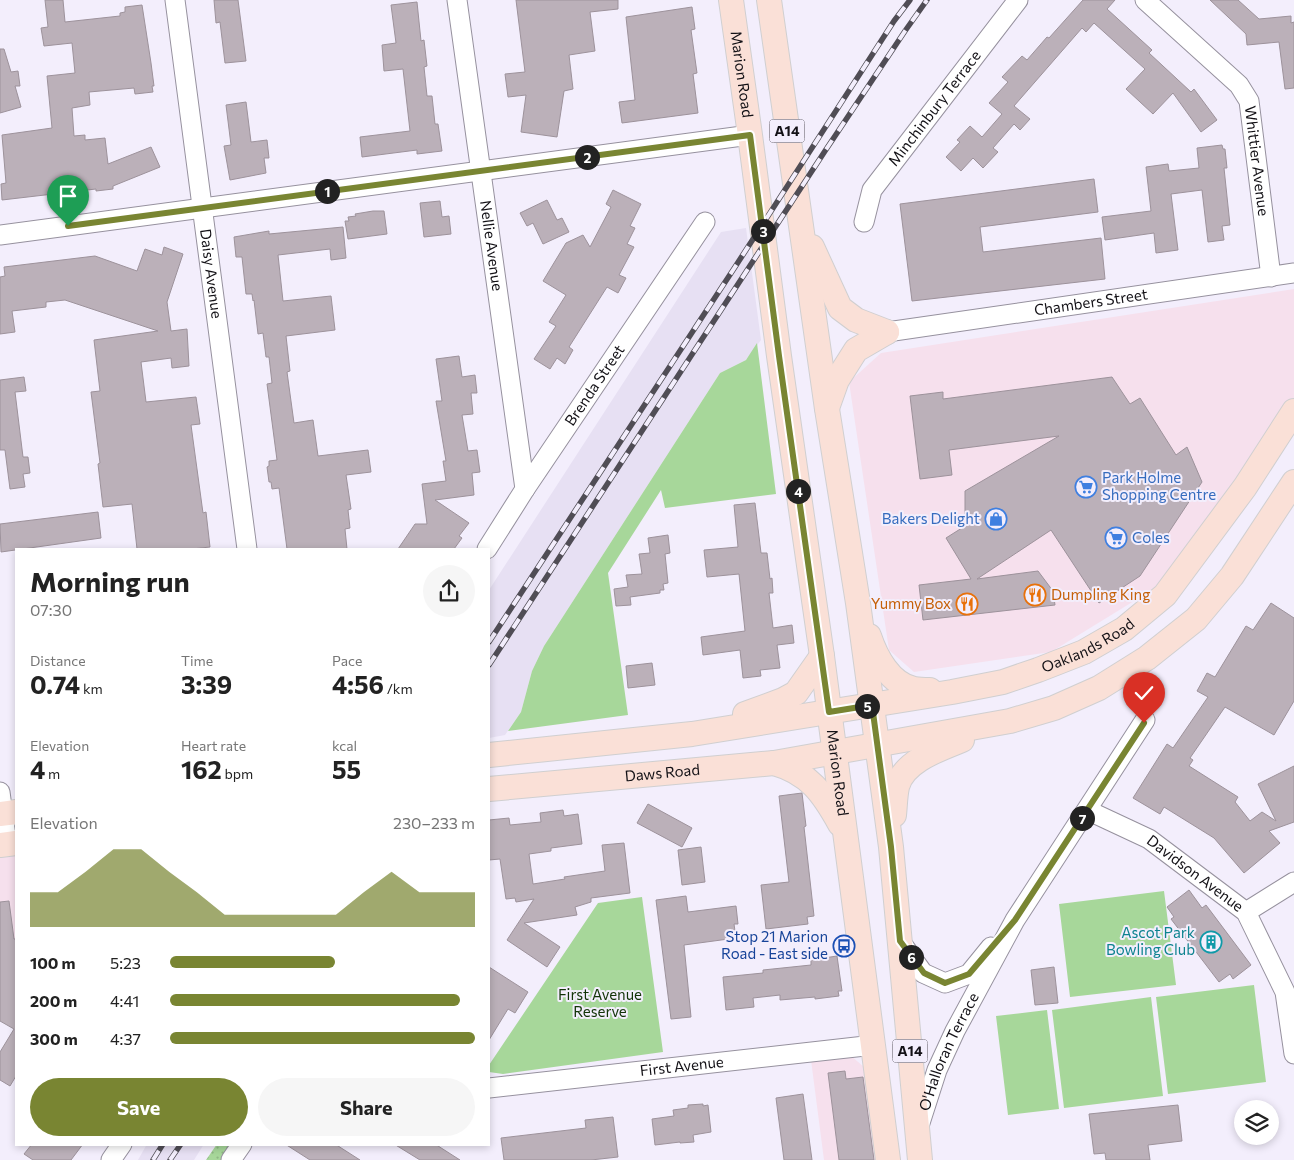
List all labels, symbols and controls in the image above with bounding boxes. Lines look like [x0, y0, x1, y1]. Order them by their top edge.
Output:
street label: Marion Road [727, 30, 757, 119]
street label: Minchinbury Terrace [884, 46, 984, 169]
street label: Whittier Avenue [1242, 105, 1273, 217]
road number: A14 [770, 120, 804, 142]
pin: 2 [574, 144, 600, 170]
text: 2 [584, 149, 591, 166]
pin [47, 175, 89, 226]
pin: 1 [314, 178, 340, 204]
icon: arrive [54, 182, 82, 210]
text: 1 [324, 183, 331, 200]
street label: Nellie Avenue [477, 199, 507, 292]
pin: 3 [750, 218, 776, 244]
text: 3 [759, 223, 768, 240]
street label: Daisy Avenue [197, 228, 227, 319]
street label: Chambers Street [1033, 284, 1149, 319]
street label: Brenda Street [560, 341, 628, 429]
place label: Park Holme Shopping Centre [1102, 468, 1216, 503]
supermarket icon: Park Holme Shopping Centre [1074, 475, 1098, 499]
pin: 4 [786, 478, 810, 504]
text: 4 [794, 483, 803, 500]
shop icon: Bakers Delight [984, 507, 1008, 531]
place label: Bakers Delight [882, 509, 980, 527]
supermarket icon: Coles [1104, 526, 1128, 550]
place label: Coles [1132, 528, 1170, 546]
text: Morning run [30, 564, 190, 598]
button: share [423, 565, 475, 617]
restaurant icon: Dumpling King [1023, 583, 1047, 607]
place label: Dumpling King [1051, 585, 1150, 603]
restaurant icon: Yummy Box [955, 592, 979, 616]
place label: Yummy Box [871, 594, 951, 612]
text: 07:30 [30, 600, 72, 619]
street label: Oaklands Road [1039, 614, 1138, 676]
text: Distance [30, 652, 86, 669]
text: Time [181, 652, 213, 669]
text: Pace [332, 652, 362, 669]
text: 0.74 [30, 669, 80, 699]
text: 3:39 [181, 669, 232, 699]
text: 4:56 [332, 669, 384, 699]
pin [1123, 672, 1165, 723]
icon: check [1130, 679, 1158, 707]
text: km [80, 680, 103, 697]
text: /km [384, 680, 413, 697]
pin: 5 [854, 694, 880, 718]
text: 5 [863, 698, 872, 715]
street label: Marion Road [824, 728, 853, 817]
text: Elevation [30, 737, 89, 754]
text: Heart rate [181, 737, 246, 754]
text: kcal [332, 737, 357, 754]
text: 4 [30, 754, 45, 784]
text: 162 [181, 754, 222, 784]
text: 55 [332, 754, 361, 784]
street label: Daws Road [624, 760, 701, 785]
text: m [45, 765, 60, 782]
text: bpm [222, 765, 253, 782]
pin: 7 [1070, 806, 1094, 830]
text: 7 [1079, 810, 1086, 827]
text: Elevation [30, 813, 98, 832]
text: 230–233 m [393, 813, 475, 832]
street label: Davidson Avenue [1144, 831, 1248, 915]
place label: Ascot Park Bowling Club [1106, 923, 1195, 958]
place label: Stop 21 Marion Road - East side [721, 927, 828, 962]
building icon: Ascot Park Bowling Club [1199, 930, 1223, 954]
bus stop icon: Stop 21 Marion Road - East side [832, 934, 856, 958]
pin: 6 [898, 944, 924, 970]
text: 6 [907, 949, 916, 966]
text: 100 m [30, 953, 76, 972]
text: 5:23 [110, 953, 141, 972]
park label: First Avenue Reserve [558, 985, 642, 1020]
street label: O'Halloran Terrace [914, 989, 982, 1113]
text: 200 m [30, 991, 77, 1010]
text: 4:41 [110, 991, 139, 1010]
text: 300 m [30, 1029, 78, 1048]
text: 4:37 [110, 1029, 141, 1048]
road number: A14 [892, 1040, 928, 1062]
street label: First Avenue [639, 1052, 725, 1079]
button: Save [30, 1078, 248, 1136]
button: Share [258, 1078, 475, 1136]
map controls [1234, 1100, 1279, 1145]
button: layers [1234, 1100, 1279, 1145]

